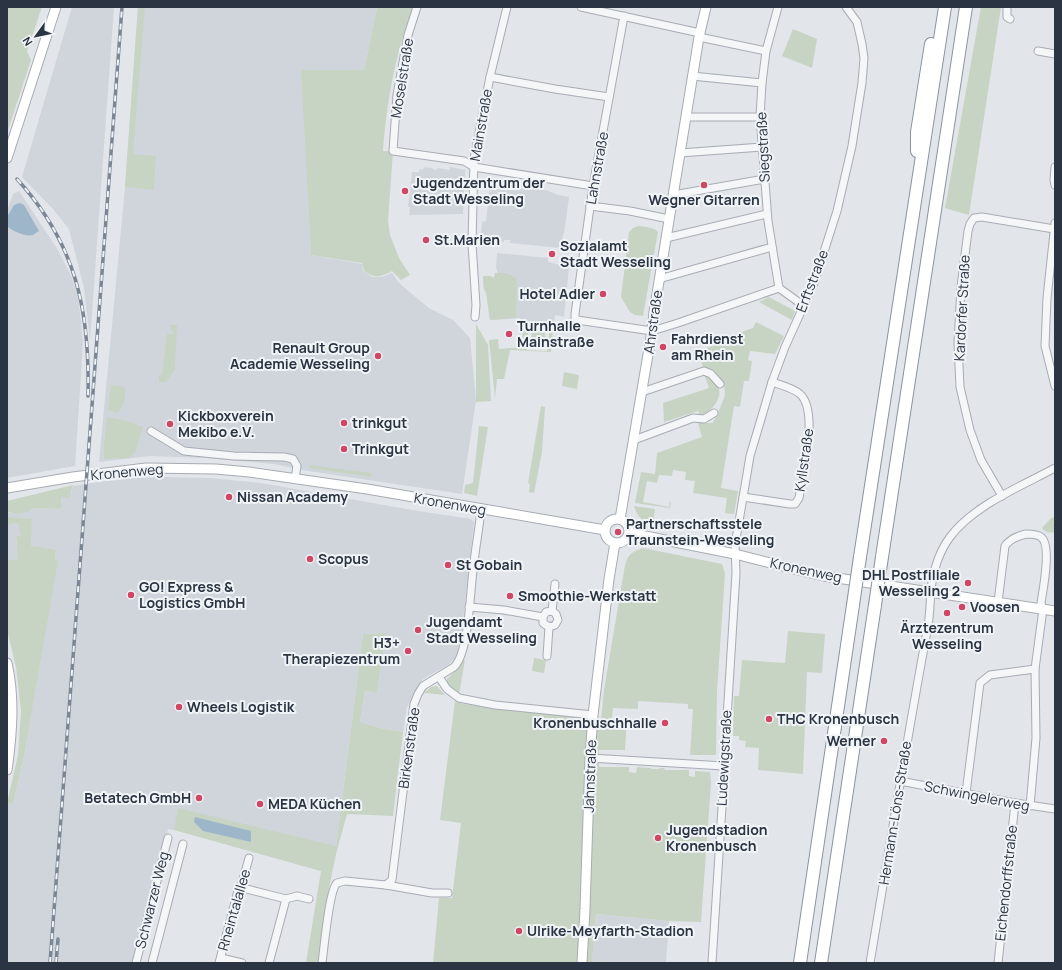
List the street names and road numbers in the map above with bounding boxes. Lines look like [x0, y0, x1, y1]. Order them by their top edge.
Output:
street label: Moselstraße [386, 37, 417, 119]
street label: Mainstraße [465, 87, 496, 163]
street label: Siegstraße [751, 111, 774, 183]
street label: Lahnstraße [581, 130, 612, 206]
street label: Erftstraße [791, 247, 832, 315]
street label: Kardorfer Straße [949, 254, 974, 362]
street label: Ahrstraße [639, 289, 666, 355]
street label: Kyllstraße [790, 427, 817, 493]
street label: Kronenweg [90, 459, 164, 484]
street label: Kronenweg [412, 488, 488, 519]
street label: Kronenweg [768, 553, 844, 586]
street label: Birkenstraße [393, 706, 424, 790]
street label: Ludewigstraße [712, 710, 736, 806]
street label: Jahnstraße [579, 739, 600, 813]
street label: Hermann-Löns-Straße [874, 740, 915, 886]
street label: Schwingelerweg [923, 776, 1031, 815]
street label: Eichendorffstraße [990, 824, 1021, 942]
street label: Schwarzer Weg [130, 849, 173, 950]
street label: Rheintalallee [213, 867, 254, 953]

